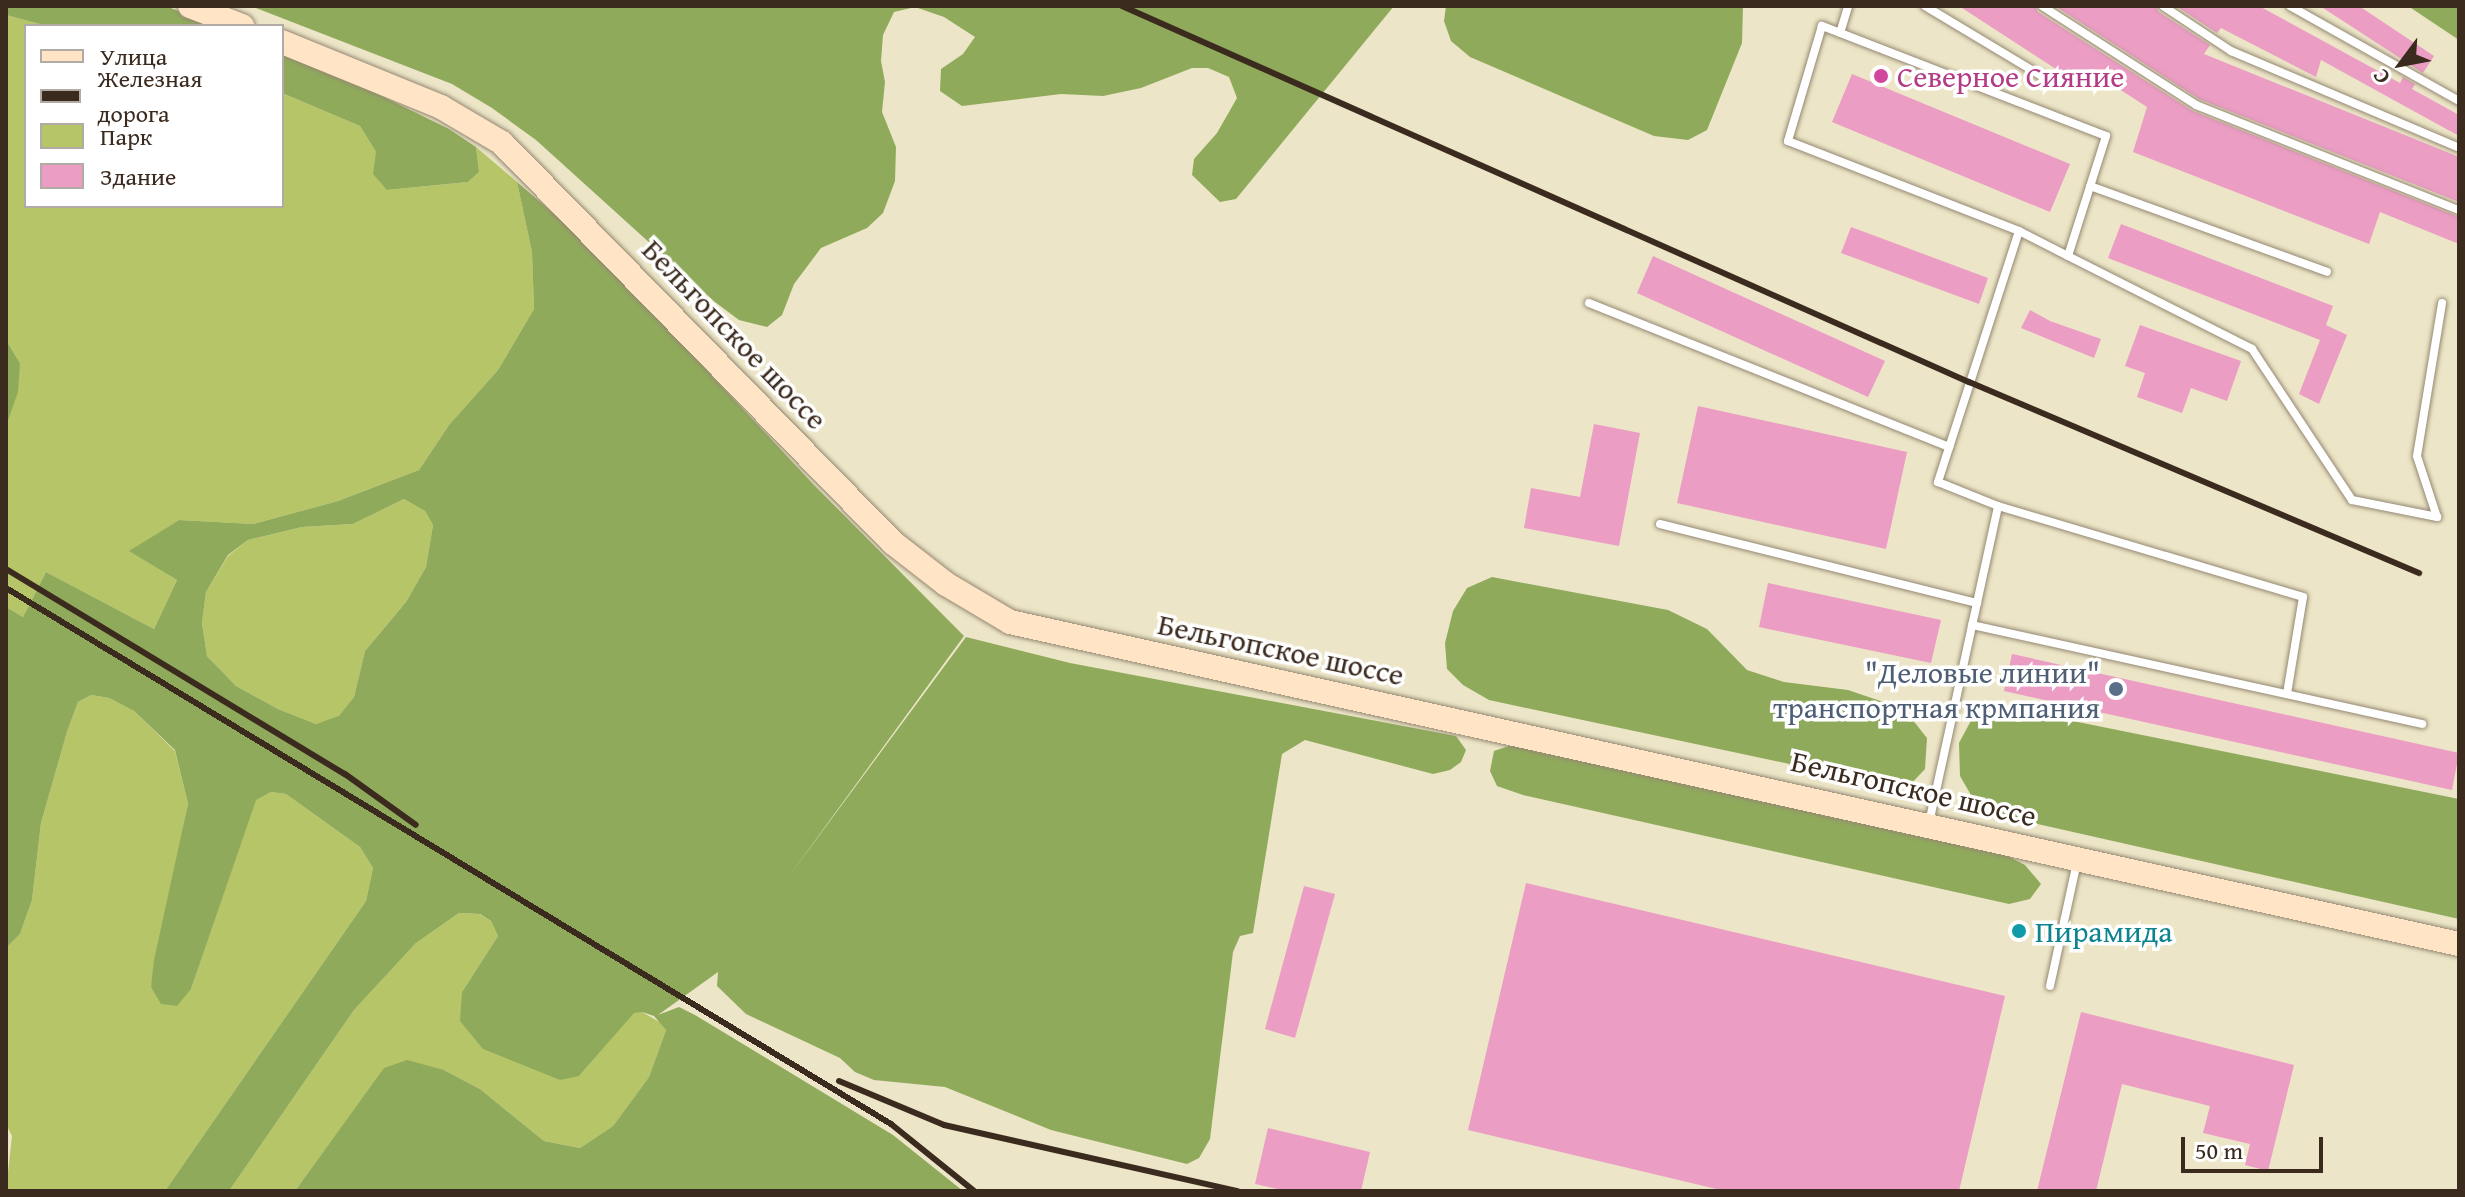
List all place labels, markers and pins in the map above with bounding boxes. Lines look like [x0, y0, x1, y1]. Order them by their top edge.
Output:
place label: Северное Сияние [1897, 58, 2124, 94]
marker: Северное Сияние [1872, 67, 1890, 85]
place label: "Деловые линии" транспортная крмпания [1773, 654, 2100, 724]
marker: "Деловые линии" транспортная крмпания [2107, 680, 2125, 698]
place label: Пирамида [2035, 913, 2173, 949]
marker: Пирамида [2010, 922, 2028, 940]

